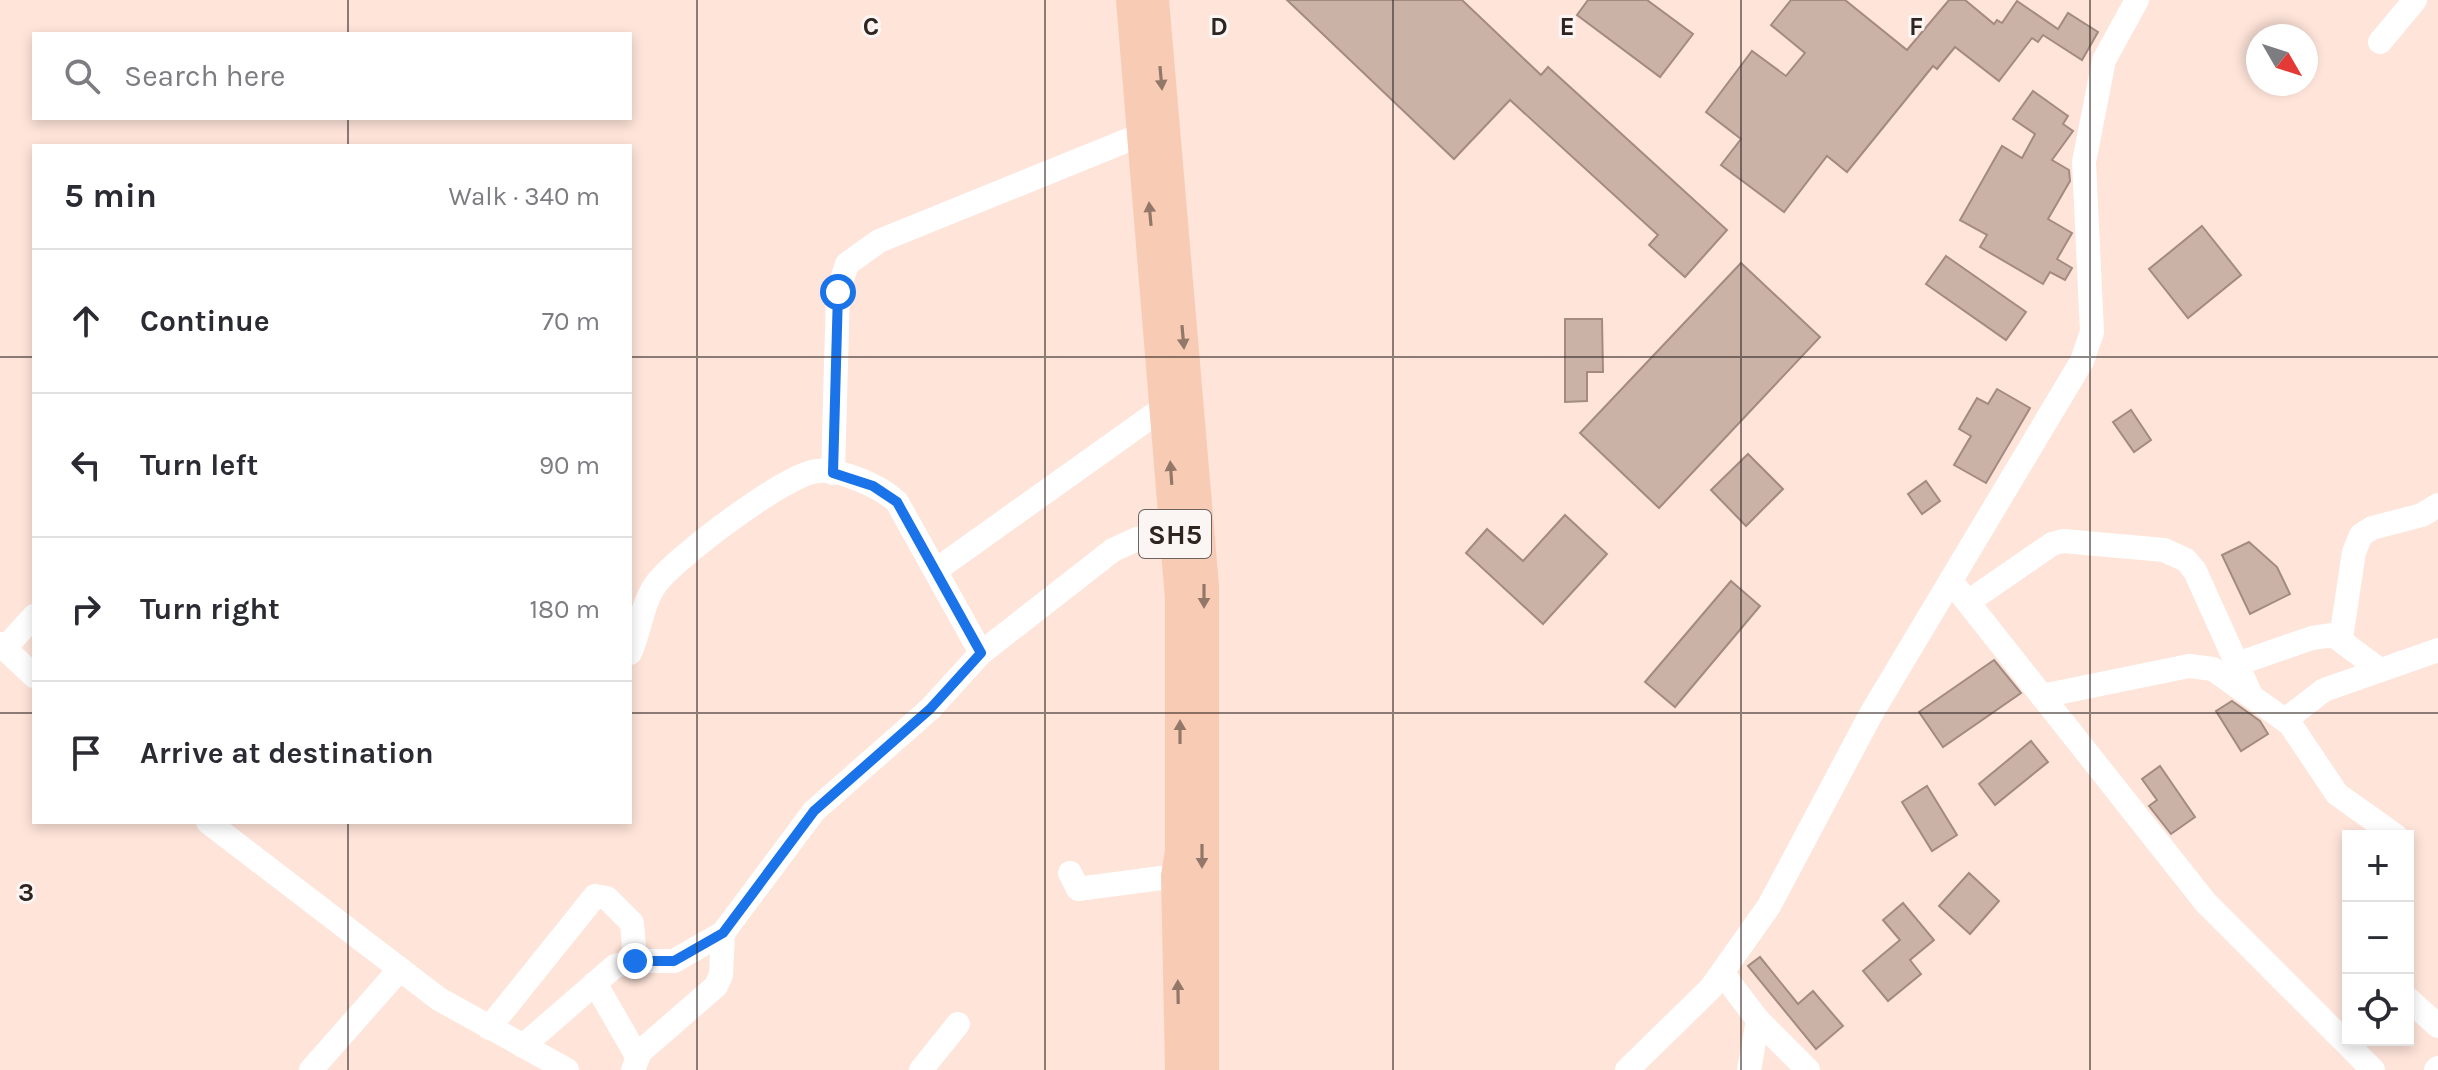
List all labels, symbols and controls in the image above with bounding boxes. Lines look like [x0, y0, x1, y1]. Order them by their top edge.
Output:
text: C [863, 11, 879, 42]
text: D [1210, 11, 1228, 42]
text: E [1559, 11, 1575, 42]
text: F [1909, 11, 1923, 42]
north arrow [2246, 24, 2318, 96]
search box [32, 32, 632, 120]
icon: search [60, 54, 104, 98]
text: Search here [124, 58, 285, 94]
one-way arrow [1155, 66, 1168, 91]
text: 5 min [64, 176, 157, 216]
text: Walk · 340 m [449, 181, 600, 212]
one-way arrow [1144, 201, 1157, 226]
route start [820, 274, 856, 310]
icon: ahead [64, 299, 108, 343]
text: Continue [140, 303, 270, 339]
text: 70 m [542, 306, 600, 337]
one-way arrow [1177, 325, 1190, 350]
icon: left [64, 443, 108, 487]
text: Turn left [140, 447, 258, 483]
text: 90 m [539, 450, 600, 481]
one-way arrow [1164, 460, 1177, 485]
road number: SH5 [1139, 510, 1211, 558]
one-way arrow [1198, 584, 1210, 609]
icon: right [64, 587, 108, 631]
text: Turn right [140, 591, 280, 627]
text: 180 m [530, 594, 600, 625]
one-way arrow [1174, 719, 1186, 744]
icon: arrive [64, 731, 108, 775]
text: Arrive at destination [140, 735, 434, 771]
map controls [2342, 830, 2414, 1046]
button: + [2342, 830, 2414, 902]
one-way arrow [1196, 844, 1208, 869]
text: 3 [18, 877, 34, 908]
button: − [2342, 902, 2414, 974]
route end [617, 943, 653, 979]
button: locate [2342, 974, 2414, 1046]
one-way arrow [1172, 979, 1185, 1004]

